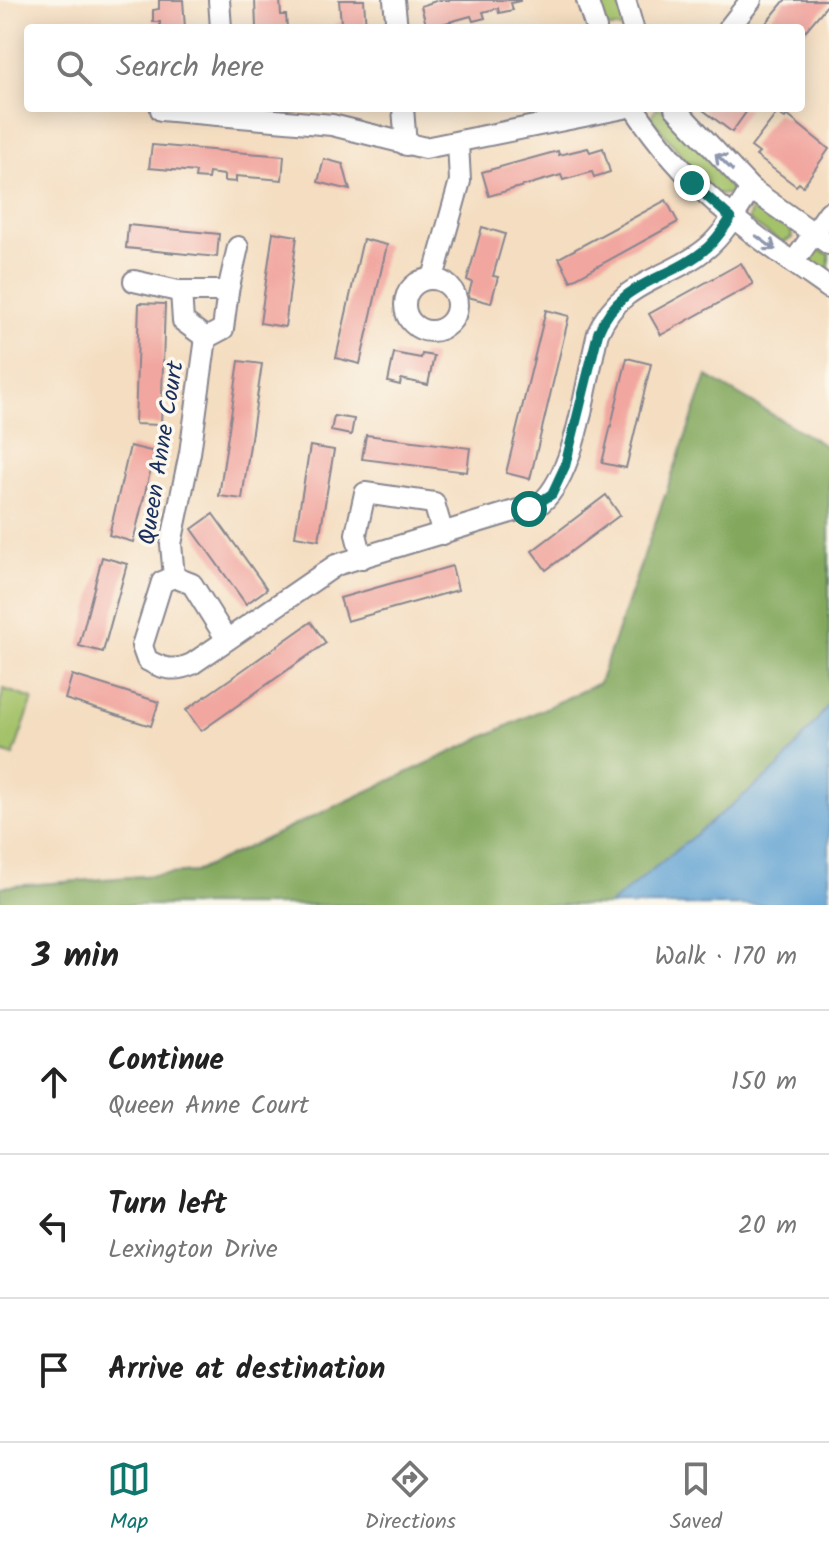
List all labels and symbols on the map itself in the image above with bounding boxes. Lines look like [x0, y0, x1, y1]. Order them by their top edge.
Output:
one-way arrow [715, 153, 734, 172]
route end [674, 165, 710, 201]
one-way arrow [754, 235, 776, 251]
street label: Queen Anne Court [128, 358, 196, 548]
route start [511, 491, 547, 527]

